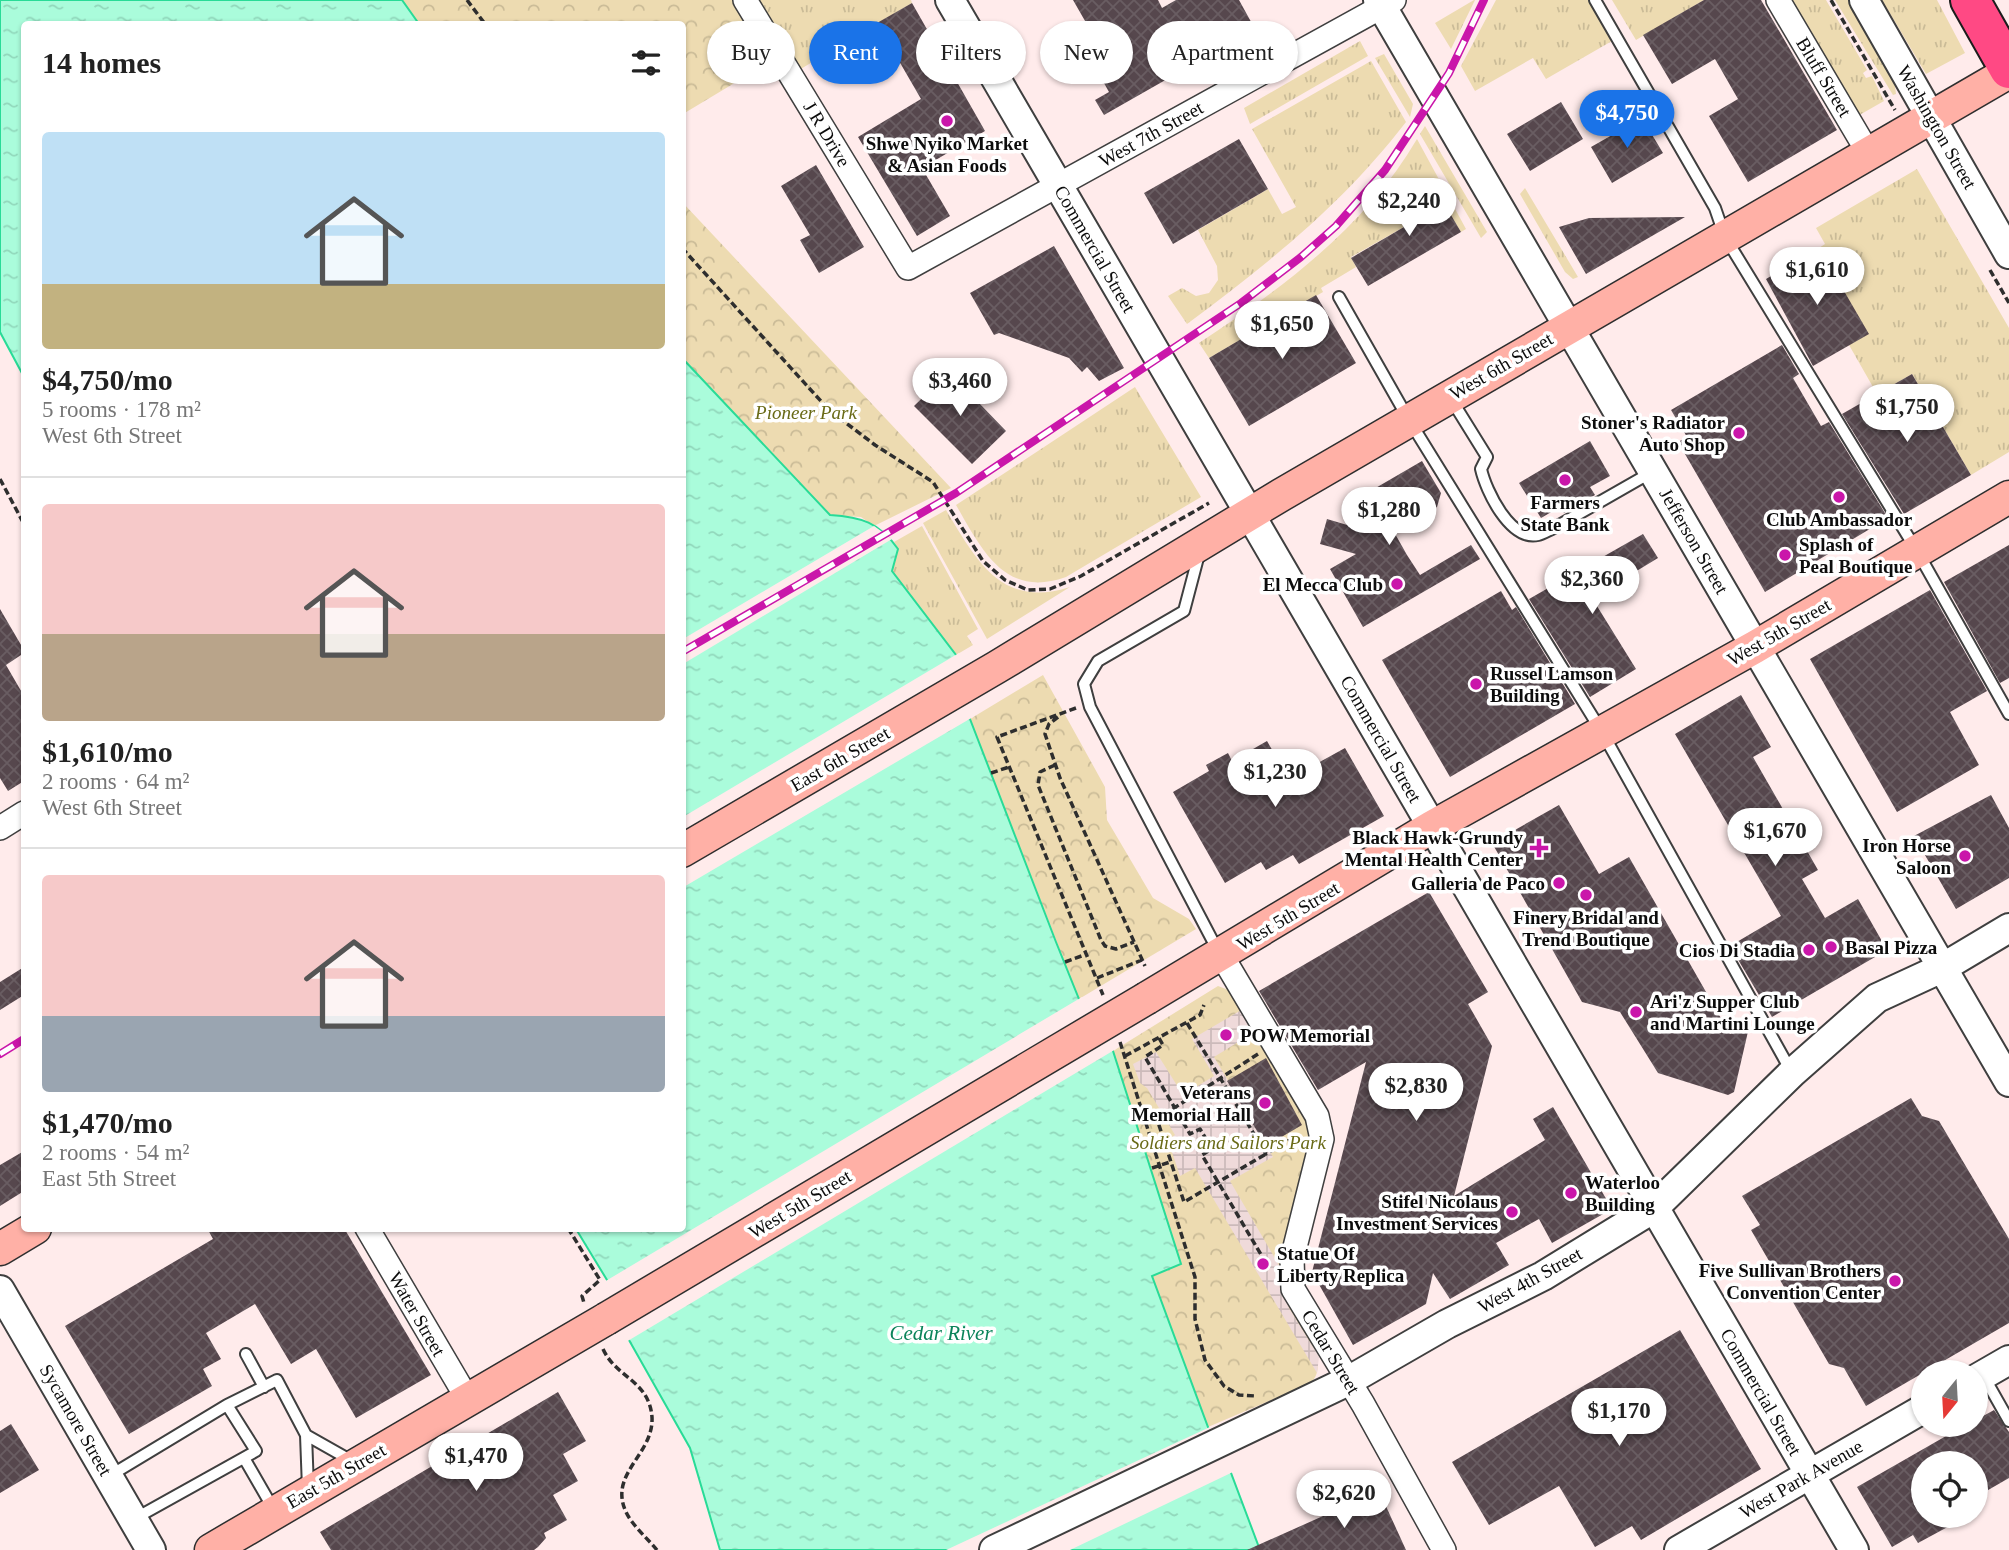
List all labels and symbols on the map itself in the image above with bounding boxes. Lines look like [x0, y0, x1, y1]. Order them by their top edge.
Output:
street label: Bluff Street [1792, 34, 1856, 121]
street label: Washington Street [1893, 61, 1981, 193]
pin: $4,750 [1570, 90, 1684, 150]
street label: West 7th Street [1095, 96, 1207, 171]
street label: J R Drive [799, 97, 855, 171]
marker: Shwe Nyiko Market & Asian Foods [939, 113, 955, 129]
place label: Shwe Nyiko Market & Asian Foods [866, 133, 1029, 176]
pin: $2,240 [1352, 178, 1466, 238]
street label: Commercial Street [1050, 182, 1140, 317]
pin: $1,610 [1760, 247, 1874, 307]
pin: $1,650 [1225, 302, 1339, 361]
street label: West 6th Street [1446, 328, 1557, 404]
pin: $3,460 [903, 358, 1017, 418]
pin: $1,750 [1850, 384, 1964, 444]
park label: Pioneer Park [754, 402, 857, 423]
place label: Stoner's Radiator Auto Shop [1581, 412, 1726, 455]
marker: Stoner's Radiator Auto Shop [1731, 425, 1747, 441]
marker: Farmers State Bank [1557, 472, 1573, 488]
street label: Jefferson Street [1655, 484, 1733, 598]
pin: $1,280 [1332, 488, 1446, 547]
marker: Club Ambassador [1831, 489, 1847, 505]
place label: Farmers State Bank [1520, 492, 1610, 535]
place label: Club Ambassador [1766, 509, 1913, 530]
place label: Splash of Peal Boutique [1799, 534, 1912, 577]
marker: Splash of Peal Boutique [1777, 547, 1793, 563]
pin: $2,360 [1535, 556, 1649, 616]
place label: El Mecca Club [1263, 574, 1383, 595]
marker: El Mecca Club [1389, 576, 1405, 592]
street label: West 5th Street [1724, 594, 1835, 670]
place label: Russel Lamson Building [1490, 663, 1613, 706]
street label: Commercial Street [1336, 672, 1426, 807]
marker: Russel Lamson Building [1468, 676, 1484, 692]
street label: East 6th Street [787, 722, 894, 796]
pin: $1,230 [1218, 750, 1332, 809]
pin: $1,670 [1718, 808, 1832, 868]
place label: Black Hawk-Grundy Mental Health Center [1345, 827, 1524, 870]
place label: Iron Horse Saloon [1862, 835, 1951, 878]
marker: Black Hawk-Grundy Mental Health Center [1529, 838, 1549, 858]
marker: Iron Horse Saloon [1957, 848, 1973, 864]
place label: Galleria de Paco [1411, 873, 1545, 894]
marker: Galleria de Paco [1551, 875, 1567, 891]
street label: West 5th Street [1233, 877, 1344, 955]
marker: Finery Bridal and Trend Boutique [1578, 887, 1594, 903]
place label: Finery Bridal and Trend Boutique [1513, 907, 1659, 950]
place label: Basal Pizza [1845, 937, 1938, 958]
marker: Basal Pizza [1823, 939, 1839, 955]
place label: Cios Di Stadia [1679, 940, 1795, 961]
marker: Cios Di Stadia [1801, 942, 1817, 958]
place label: Ari'z Supper Club and Martini Lounge [1650, 991, 1815, 1034]
marker: Ari'z Supper Club and Martini Lounge [1628, 1004, 1644, 1020]
place label: POW Memorial [1240, 1025, 1370, 1046]
marker: POW Memorial [1218, 1027, 1234, 1043]
pin: $2,830 [1359, 1064, 1473, 1123]
place label: Veterans Memorial Hall [1131, 1082, 1251, 1125]
marker: Veterans Memorial Hall [1257, 1095, 1273, 1111]
park label: Soldiers and Sailors Park [1130, 1132, 1326, 1153]
street label: West 5th Street [745, 1165, 856, 1243]
place label: Waterloo Building [1585, 1172, 1660, 1215]
marker: Waterloo Building [1563, 1185, 1579, 1201]
place label: Stifel Nicolaus Investment Services [1336, 1191, 1498, 1234]
marker: Stifel Nicolaus Investment Services [1504, 1204, 1520, 1220]
street label: West 4th Street [1474, 1242, 1586, 1317]
place label: Statue Of Liberty Replica [1277, 1243, 1405, 1286]
marker: Statue Of Liberty Replica [1255, 1256, 1271, 1272]
place label: Five Sullivan Brothers Convention Center [1699, 1260, 1882, 1303]
street label: Water Street [384, 1268, 450, 1361]
marker: Five Sullivan Brothers Convention Center [1887, 1273, 1903, 1289]
street label: Cedar Street [1298, 1306, 1365, 1398]
water label: Cedar River [889, 1321, 993, 1345]
street label: Commercial Street [1716, 1325, 1806, 1460]
north arrow [1911, 1360, 1988, 1437]
street label: Sycamore Street [36, 1361, 117, 1480]
pin: $1,170 [1562, 1388, 1676, 1448]
pin: $1,470 [419, 1434, 533, 1493]
street label: West Park Avenue [1736, 1435, 1866, 1523]
street label: East 5th Street [283, 1439, 390, 1513]
pin: $2,620 [1287, 1470, 1401, 1530]

